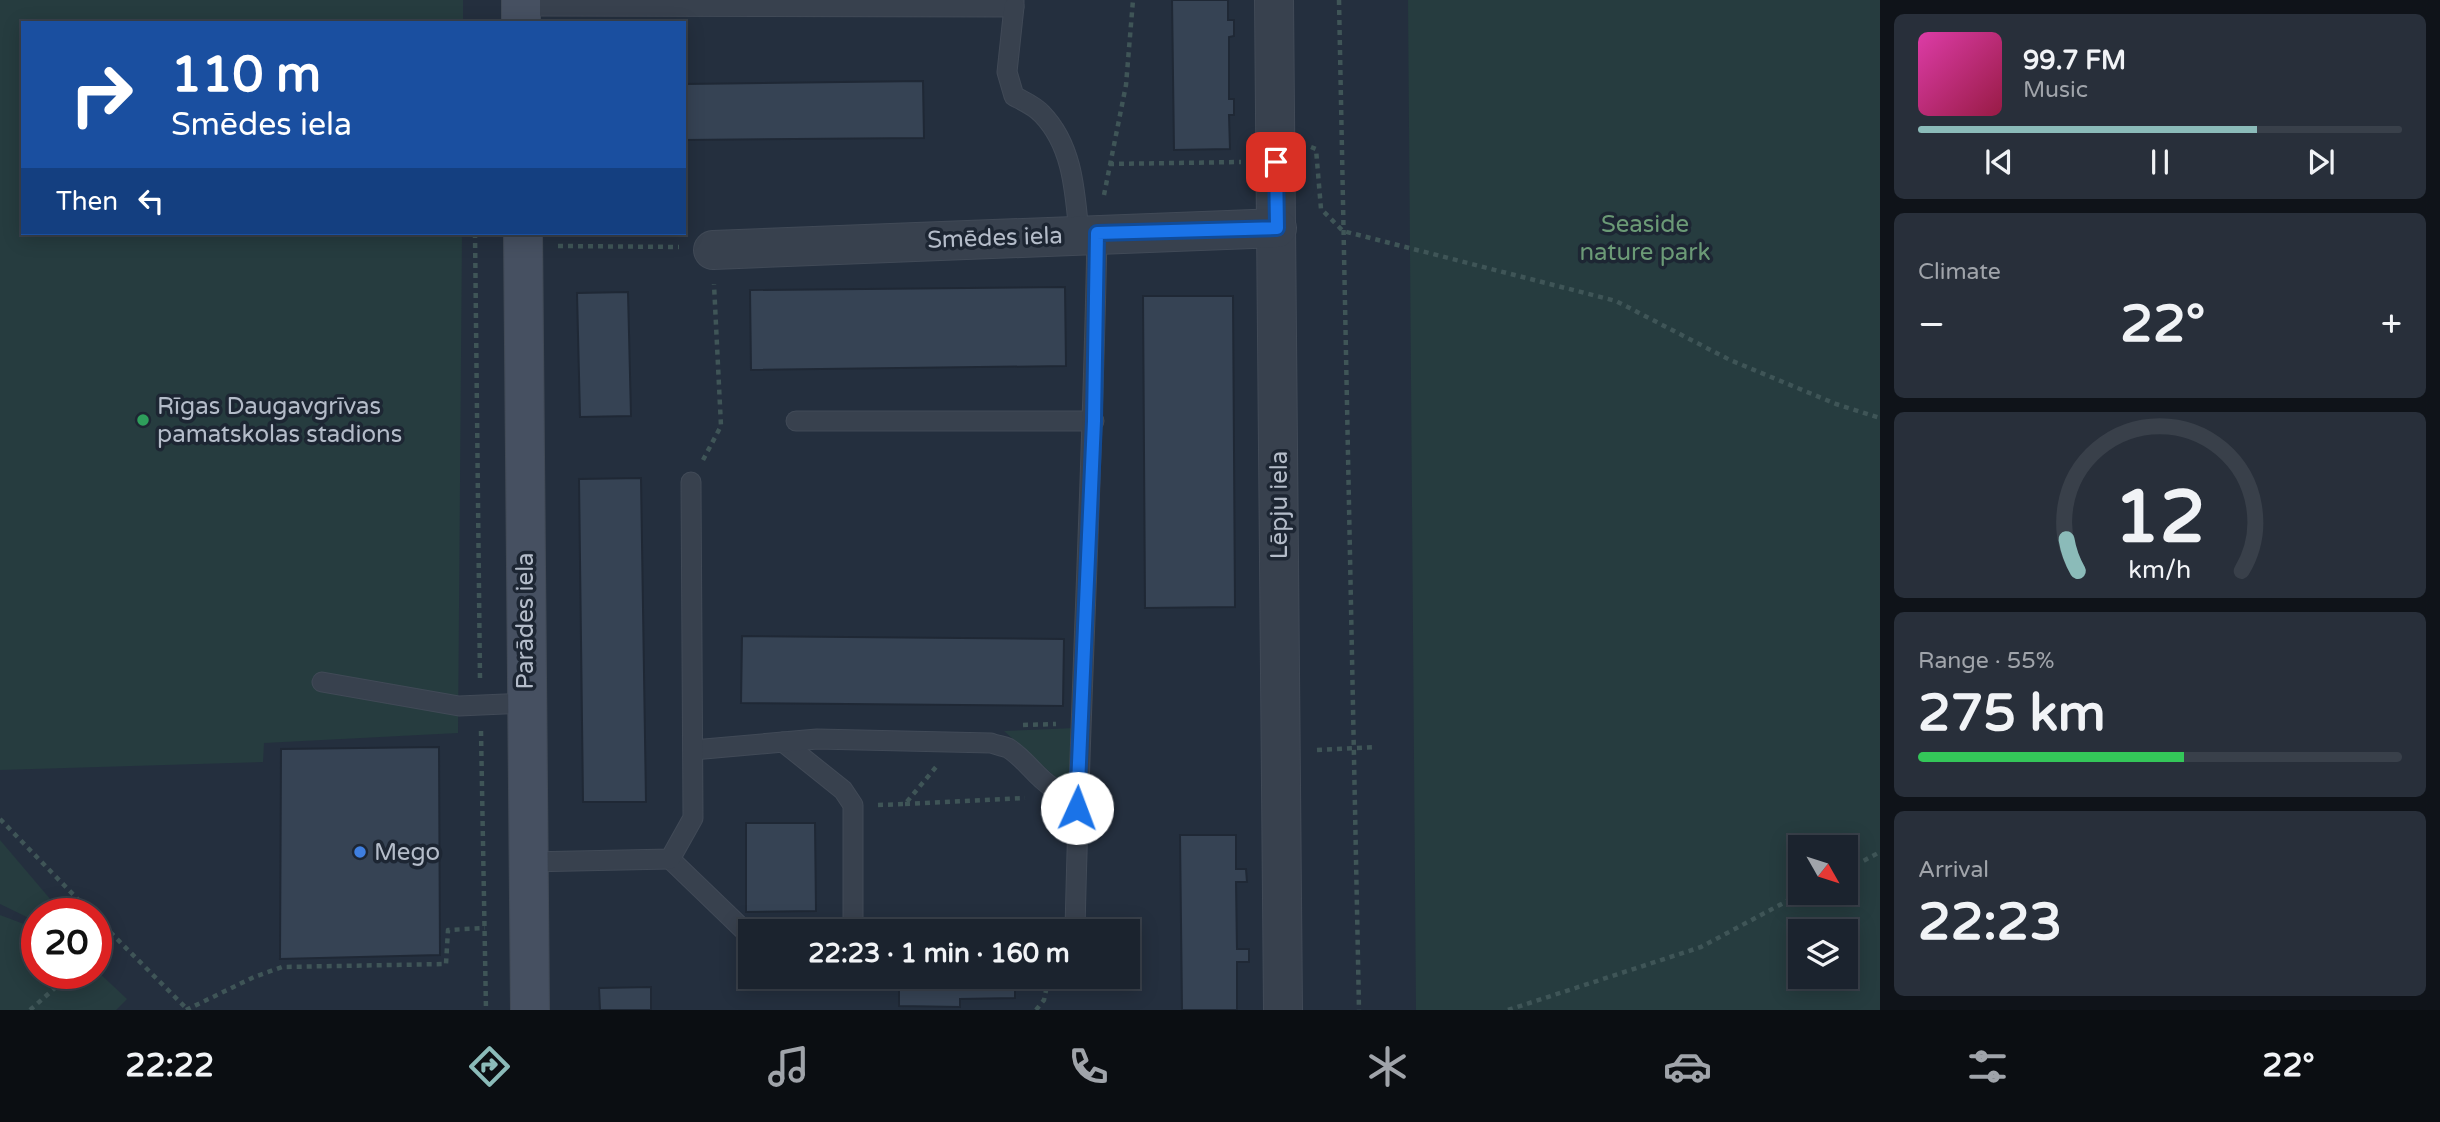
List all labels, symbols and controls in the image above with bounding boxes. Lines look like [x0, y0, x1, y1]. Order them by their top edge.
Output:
text: 99.7 FM [2023, 45, 2126, 76]
text: 110 m [171, 46, 321, 105]
icon: right [56, 49, 147, 140]
text: Music [2023, 76, 2088, 104]
text: Smēdes iela [171, 106, 352, 144]
pin [1246, 132, 1306, 192]
icon: arrive [1257, 143, 1295, 181]
icon: previous [1980, 143, 2018, 181]
icon: pause [2141, 143, 2179, 181]
icon: next [2302, 143, 2340, 181]
icon: left [132, 182, 170, 220]
text: Then [56, 186, 118, 217]
park label: Seaside nature park [1579, 210, 1711, 267]
street label: Smēdes iela [927, 221, 1063, 255]
text: Climate [1918, 258, 2001, 286]
text: 22° [2120, 293, 2205, 356]
text: − [1918, 302, 1945, 348]
text: + [2381, 302, 2402, 348]
place label: Rīgas Daugavgrīvas pamatskolas stadions [157, 392, 402, 449]
marker: Rīgas Daugavgrīvas pamatskolas stadions [135, 412, 151, 428]
street label: Lēpju iela [1265, 451, 1294, 559]
text: 12 [2114, 474, 2206, 562]
street label: Parādes iela [511, 552, 540, 690]
text: km/h [2129, 555, 2191, 585]
text: Range · 55% [1918, 647, 2054, 675]
text: 275 km [1918, 682, 2106, 745]
position arrow [1040, 771, 1114, 845]
north arrow [1788, 835, 1858, 905]
map controls [1788, 835, 1858, 989]
place label: Mego [374, 838, 440, 867]
marker: Mego [352, 844, 368, 860]
text: Arrival [1918, 856, 1989, 884]
text: 22:23 [1918, 891, 2062, 954]
speed limit sign: 20 [21, 898, 112, 989]
button: layers [1788, 919, 1858, 989]
text: 22:23 · 1 min · 160 m [808, 938, 1070, 969]
icon: directions [465, 1042, 514, 1091]
icon: music [764, 1042, 813, 1091]
icon: phone [1064, 1042, 1113, 1091]
icon: climate [1363, 1042, 1412, 1091]
icon: car [1663, 1042, 1712, 1091]
icon: filters [1963, 1042, 2012, 1091]
text: 22:22 [125, 1047, 214, 1085]
text: 22° [2262, 1047, 2315, 1085]

